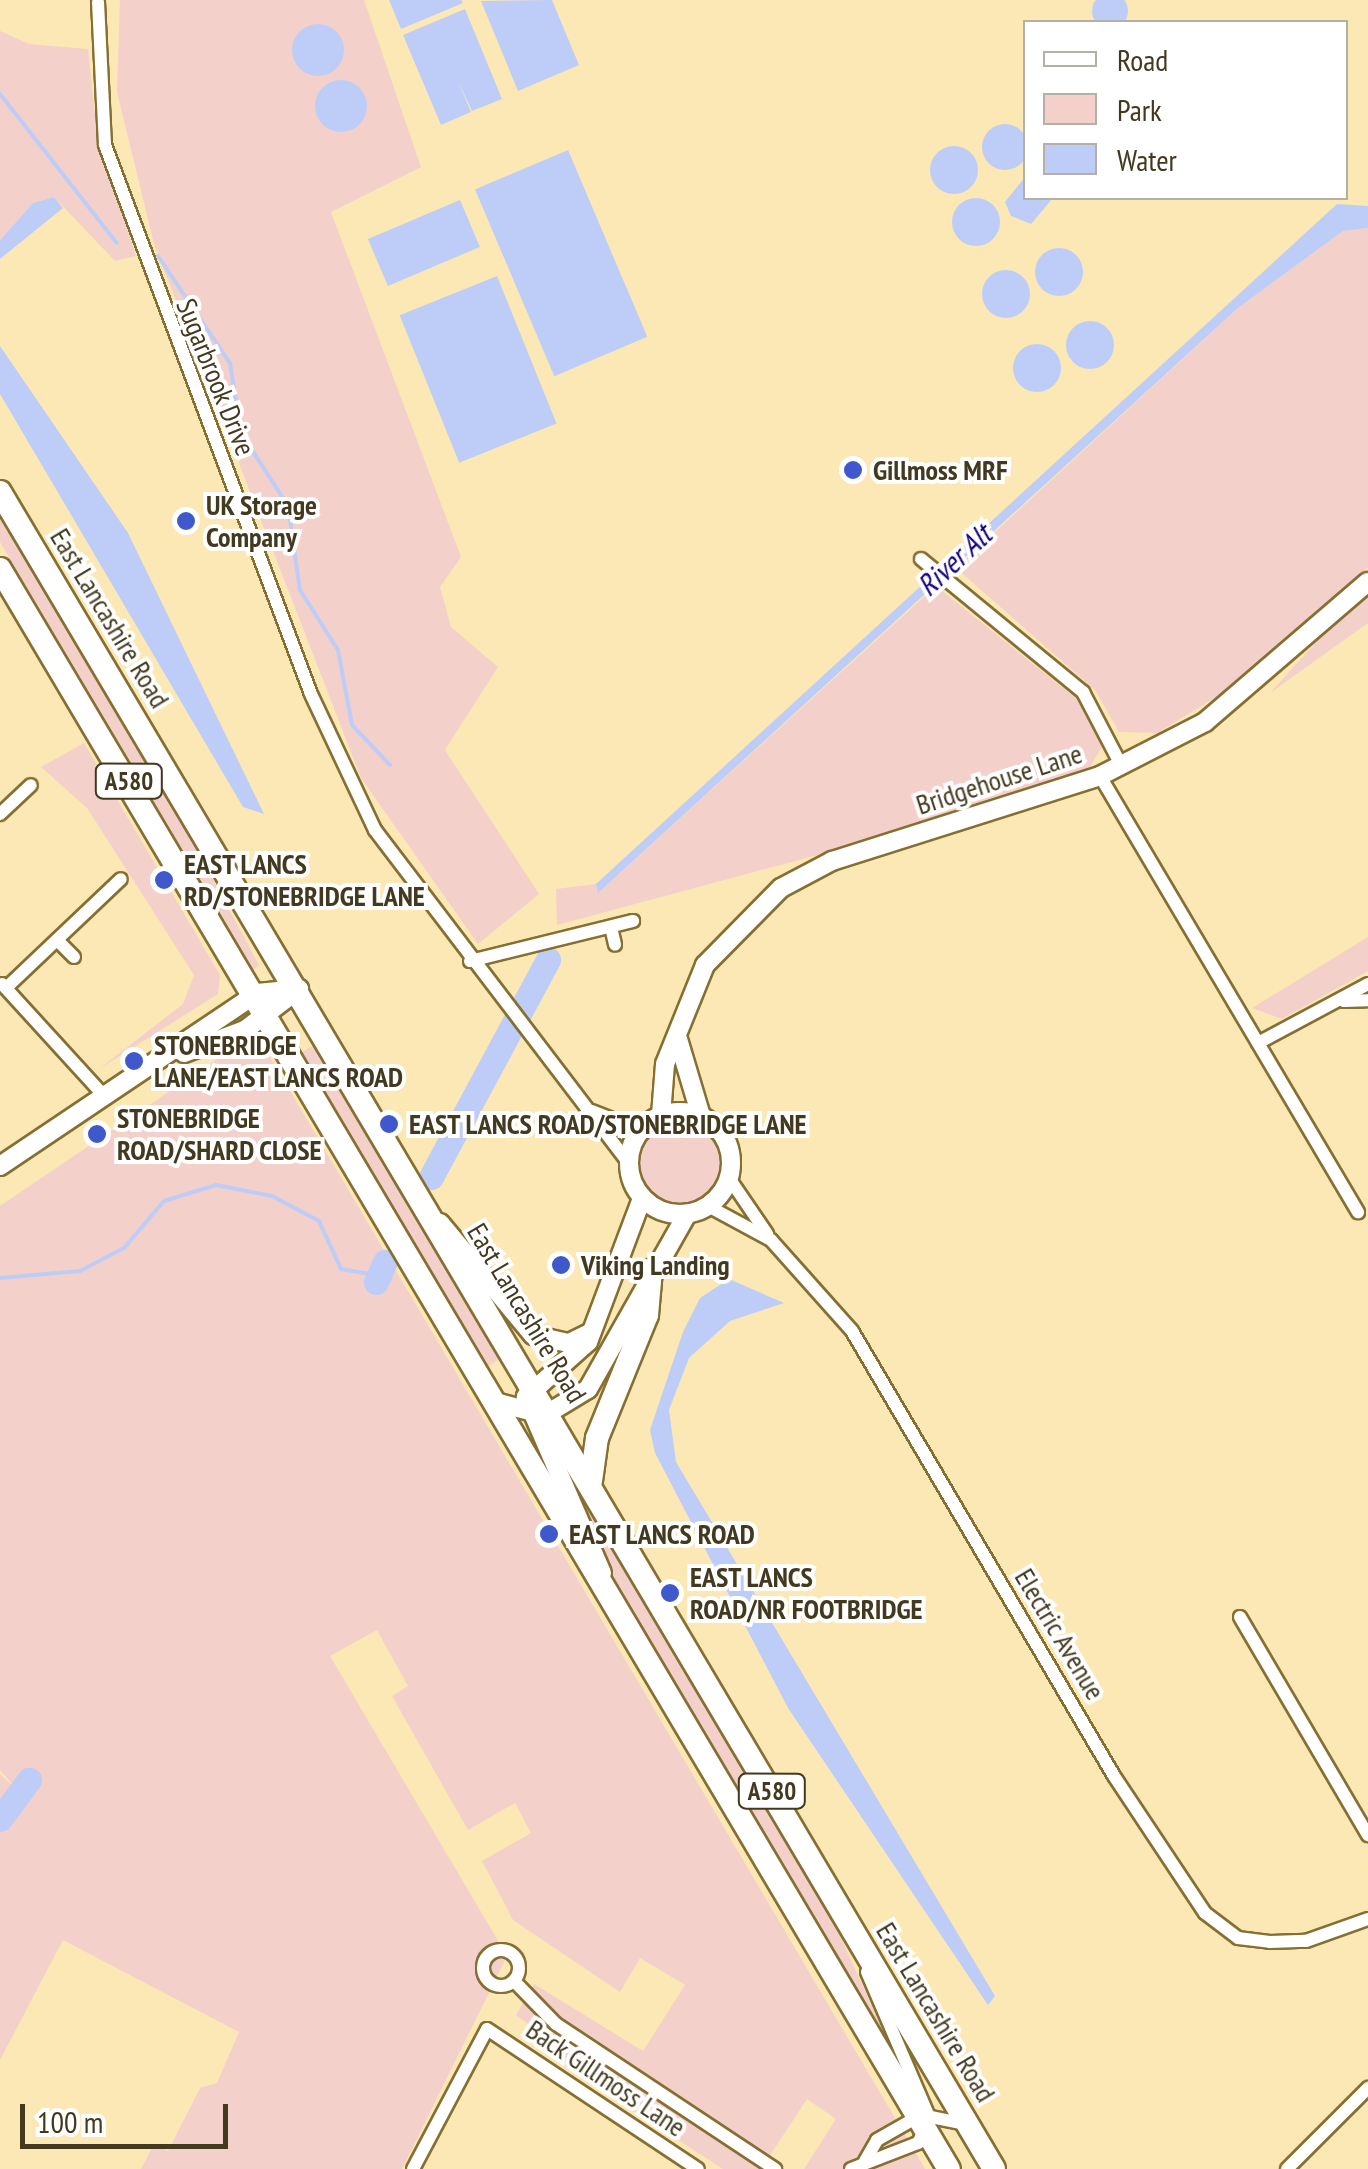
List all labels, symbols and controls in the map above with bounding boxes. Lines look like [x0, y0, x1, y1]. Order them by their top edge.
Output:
legend [1023, 20, 1348, 200]
text: Road [1117, 40, 1168, 79]
text: Park [1117, 90, 1162, 129]
text: Water [1117, 140, 1177, 179]
street label: Sugarbrook Drive [169, 293, 263, 461]
place label: Gillmoss MRF [873, 453, 1008, 487]
marker: Gillmoss MRF [842, 459, 864, 481]
place label: UK Storage Company [206, 488, 318, 554]
marker: UK Storage Company [175, 510, 197, 532]
water label: River Alt [909, 517, 999, 603]
street label: East Lancashire Road [43, 522, 177, 714]
street label: Bridgehouse Lane [912, 736, 1086, 822]
road number: A580 [94, 761, 164, 801]
place label: EAST LANCS RD/STONEBRIDGE LANE [184, 847, 425, 913]
marker: EAST LANCS RD/STONEBRIDGE LANE [153, 869, 175, 891]
place label: STONEBRIDGE LANE/EAST LANCS ROAD [154, 1028, 404, 1094]
marker: STONEBRIDGE LANE/EAST LANCS ROAD [123, 1050, 145, 1072]
place label: STONEBRIDGE ROAD/SHARD CLOSE [117, 1101, 322, 1167]
place label: EAST LANCS ROAD/STONEBRIDGE LANE [409, 1107, 807, 1141]
marker: EAST LANCS ROAD/STONEBRIDGE LANE [378, 1113, 400, 1135]
marker: STONEBRIDGE ROAD/SHARD CLOSE [86, 1123, 108, 1145]
street label: East Lancashire Road [460, 1217, 594, 1409]
place label: Viking Landing [581, 1248, 730, 1282]
marker: Viking Landing [550, 1254, 572, 1276]
place label: EAST LANCS ROAD [569, 1517, 756, 1551]
marker: EAST LANCS ROAD [538, 1523, 560, 1545]
place label: EAST LANCS ROAD/NR FOOTBRIDGE [690, 1560, 923, 1626]
street label: Electric Avenue [1007, 1562, 1113, 1706]
marker: EAST LANCS ROAD/NR FOOTBRIDGE [659, 1582, 681, 1604]
road number: A580 [737, 1771, 807, 1811]
street label: East Lancashire Road [869, 1916, 1003, 2108]
street label: Back Gillmoss Lane [520, 2012, 692, 2144]
scale bar [25, 2084, 232, 2146]
text: 100 m [37, 2102, 103, 2141]

